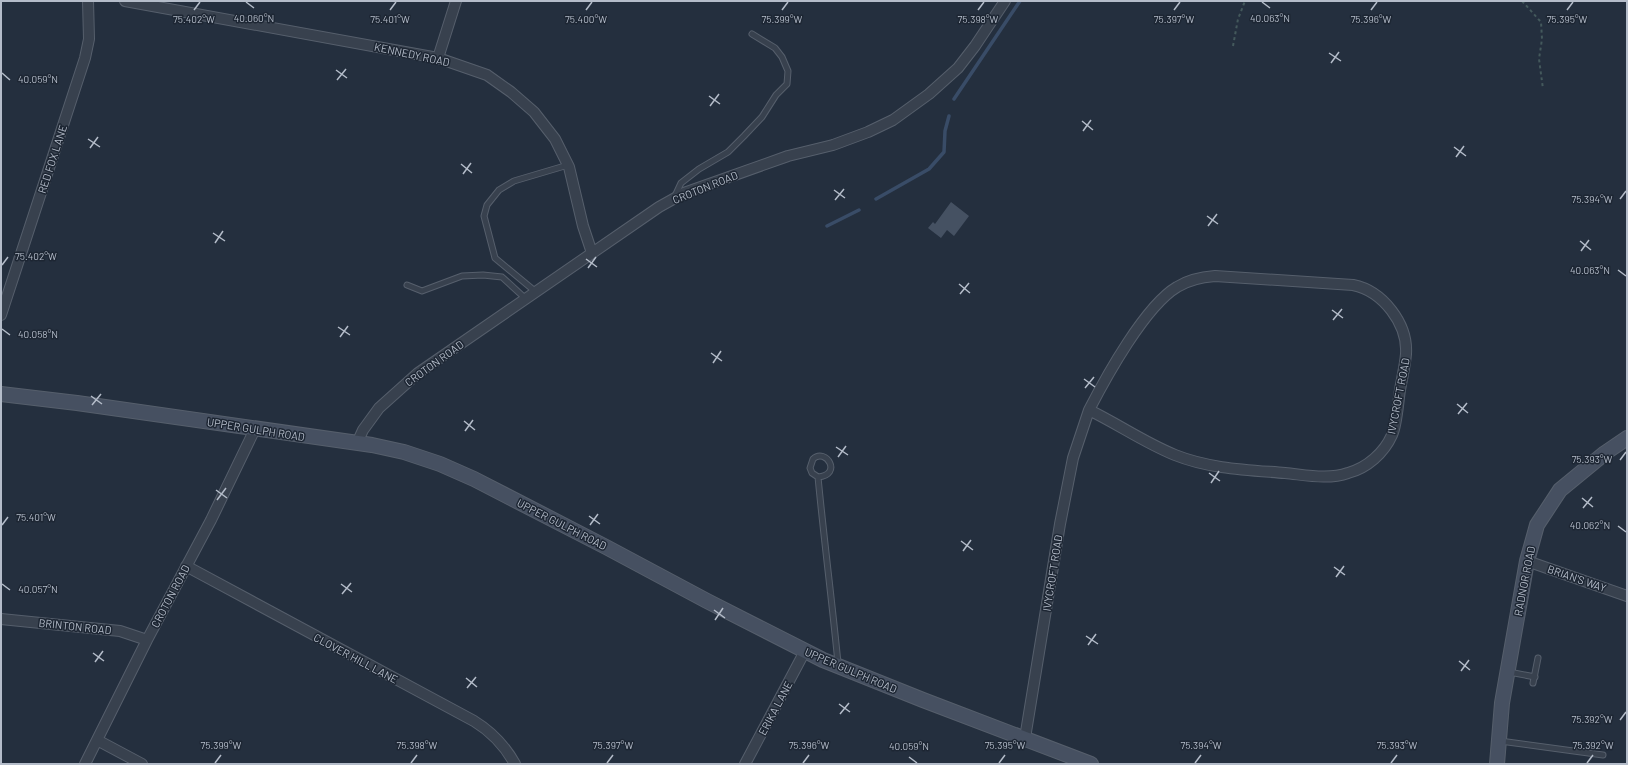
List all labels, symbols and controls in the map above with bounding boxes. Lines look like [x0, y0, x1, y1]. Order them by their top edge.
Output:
text: 40.060°N [234, 12, 274, 24]
text: 40.063°N [1250, 12, 1290, 24]
text: 75.402°W [173, 13, 215, 25]
text: 75.401°W [370, 13, 410, 25]
text: 75.400°W [565, 13, 607, 25]
text: 75.399°W [762, 13, 803, 25]
text: 75.398°W [958, 13, 999, 25]
text: 75.397°W [1154, 13, 1194, 25]
text: 75.396°W [1351, 13, 1392, 25]
text: 75.395°W [1547, 13, 1588, 25]
street label: KENNEDY ROAD [373, 40, 451, 68]
text: 40.059°N [18, 73, 58, 85]
street label: RED FOX LANE [35, 123, 69, 195]
street label: CROTON ROAD [670, 168, 740, 206]
text: 75.394°W [1571, 193, 1613, 205]
text: 75.402°W [15, 250, 57, 262]
text: 40.063°N [1570, 264, 1610, 276]
text: 40.058°N [18, 328, 58, 340]
street label: CROTON ROAD [402, 337, 466, 389]
street label: IVYCROFT ROAD [1384, 357, 1412, 435]
street label: UPPER GULPH ROAD [206, 415, 306, 443]
text: 75.393°W [1572, 453, 1613, 465]
street label: UPPER GULPH ROAD [515, 496, 609, 552]
text: 75.401°W [16, 511, 56, 523]
text: 40.062°N [1570, 519, 1610, 531]
street label: IVYCROFT ROAD [1040, 534, 1064, 612]
street label: RADNOR ROAD [1511, 545, 1537, 617]
street label: CROTON ROAD [148, 562, 192, 630]
street label: BRIAN'S WAY [1546, 562, 1608, 594]
text: 40.057°N [18, 583, 58, 595]
street label: BRINTON ROAD [38, 616, 112, 636]
street label: CLOVER HILL LANE [312, 630, 401, 686]
street label: UPPER GULPH ROAD [803, 645, 899, 695]
street label: ERIKA LANE [755, 678, 795, 737]
text: 75.392°W [1572, 713, 1613, 725]
text: 75.399°W [201, 739, 242, 751]
text: 75.398°W [397, 739, 438, 751]
text: 75.397°W [593, 739, 633, 751]
text: 75.396°W [789, 739, 830, 751]
text: 75.395°W [985, 739, 1026, 751]
text: 75.394°W [1180, 739, 1222, 751]
text: 75.393°W [1377, 739, 1418, 751]
text: 75.392°W [1573, 739, 1614, 751]
text: 40.059°N [889, 740, 929, 752]

